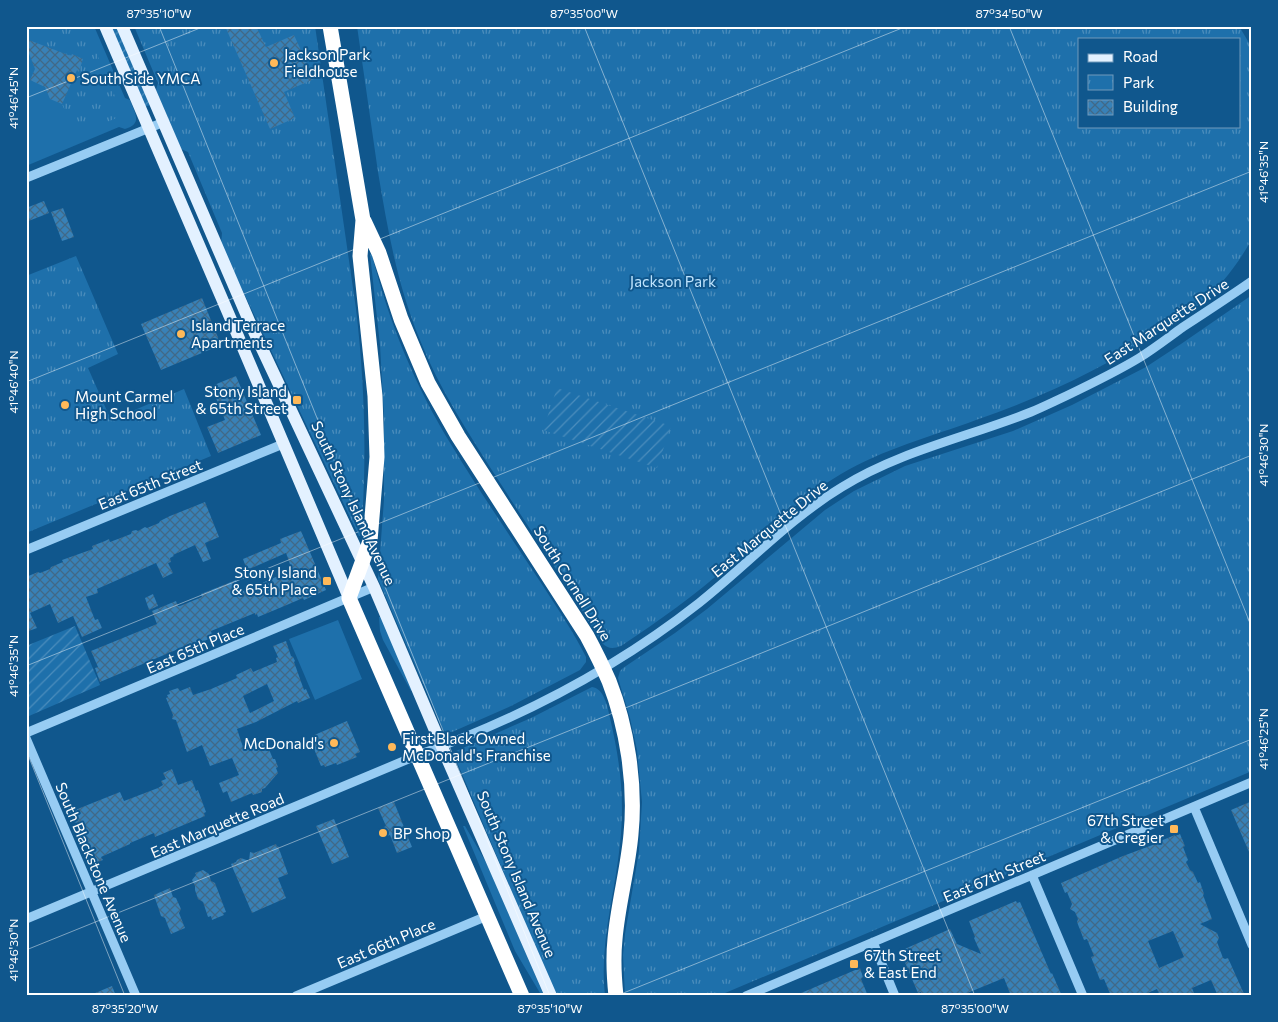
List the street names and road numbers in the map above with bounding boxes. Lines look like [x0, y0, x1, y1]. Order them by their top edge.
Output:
street label: East Marquette Drive [1100, 274, 1232, 368]
street label: South Stony Island Avenue [308, 418, 400, 588]
street label: East 65th Street [95, 455, 205, 513]
street label: East Marquette Drive [707, 475, 831, 580]
street label: South Cornell Drive [530, 522, 616, 644]
street label: East 65th Place [143, 619, 247, 677]
street label: South Blackstone Avenue [52, 779, 136, 945]
street label: South Stony Island Avenue [474, 788, 560, 960]
street label: East Marquette Road [148, 789, 286, 861]
street label: East 67th Street [940, 846, 1048, 906]
street label: East 66th Place [334, 914, 438, 972]

